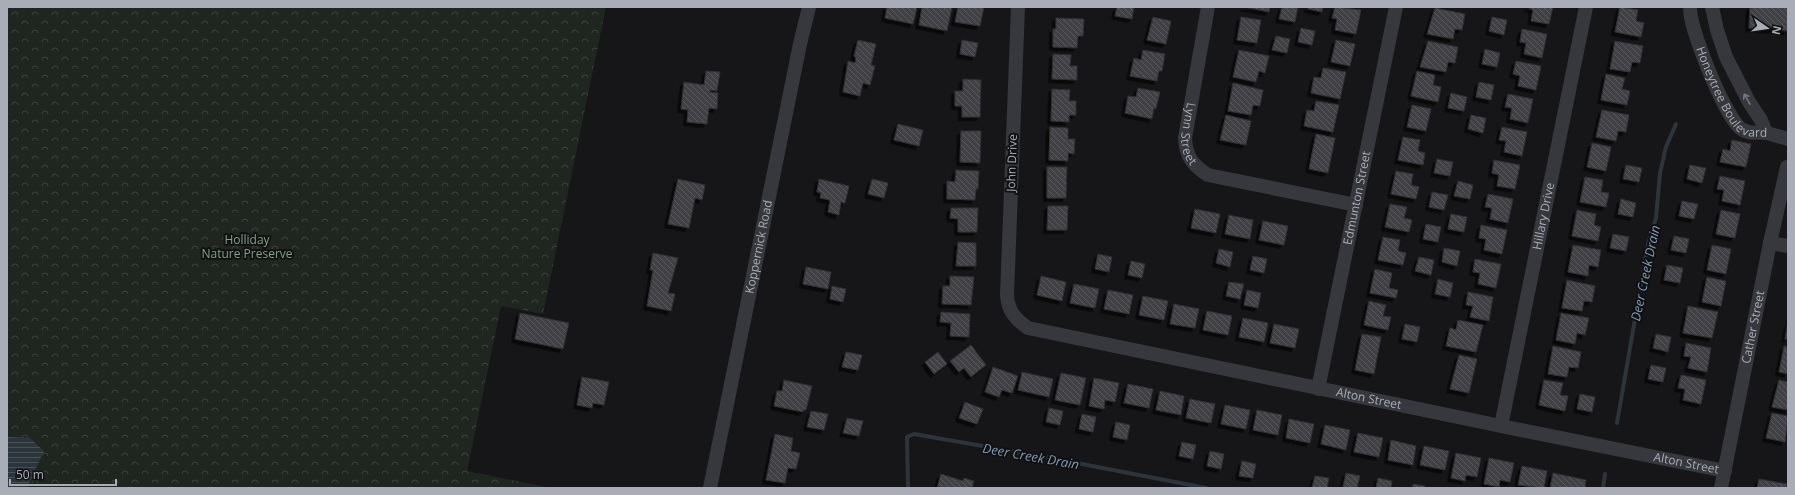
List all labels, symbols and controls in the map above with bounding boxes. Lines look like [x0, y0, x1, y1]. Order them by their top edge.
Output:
north arrow [1747, 8, 1787, 48]
text: N [1769, 24, 1786, 36]
street label: Honeytree Boulevard [1692, 44, 1767, 141]
one-way arrow [1743, 93, 1751, 105]
street label: Lynn Street [1177, 101, 1201, 169]
street label: John Drive [1002, 134, 1021, 193]
street label: Edmunton Street [1339, 149, 1374, 246]
street label: Hillary Drive [1528, 181, 1558, 251]
street label: Koppernick Road [741, 198, 776, 295]
water label: Deer Creek Drain [1626, 223, 1664, 323]
park label: Holliday Nature Preserve [201, 231, 293, 262]
street label: Cather Street [1737, 289, 1768, 365]
street label: Alton Street [1335, 383, 1403, 413]
water label: Deer Creek Drain [981, 439, 1081, 473]
street label: Alton Street [1652, 448, 1720, 478]
scale bar [10, 461, 116, 487]
text: 50 m [16, 466, 44, 483]

